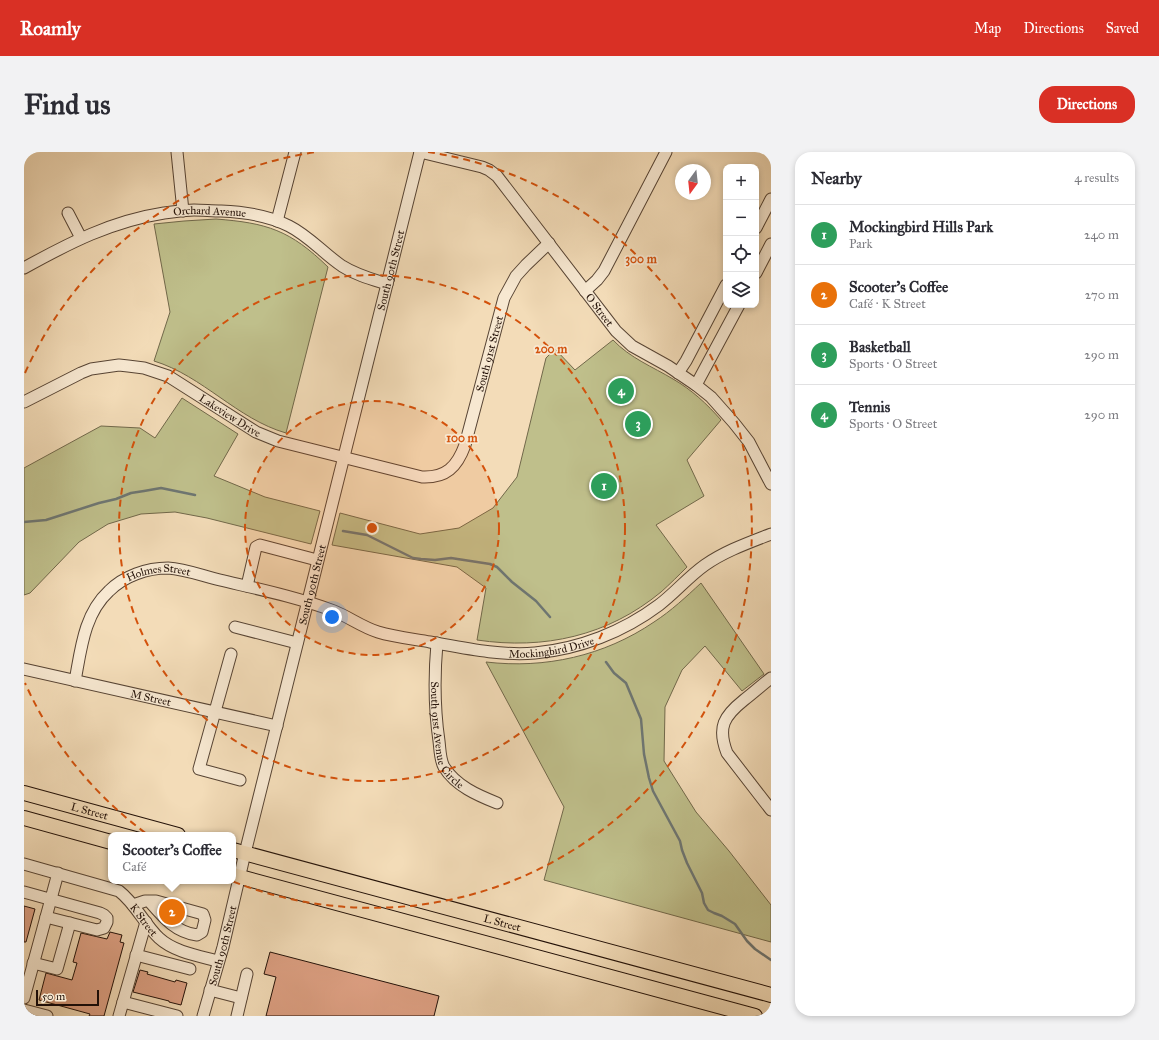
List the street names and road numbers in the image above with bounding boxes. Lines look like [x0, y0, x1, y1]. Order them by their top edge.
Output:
street label: Orchard Avenue [172, 203, 247, 220]
street label: South 90th Street [374, 229, 407, 312]
street label: O Street [583, 291, 616, 329]
street label: South 91st Street [473, 314, 506, 393]
street label: Lakeview Drive [197, 391, 263, 440]
street label: South 90th Street [296, 543, 328, 626]
street label: Holmes Street [124, 561, 192, 584]
street label: Mockingbird Drive [508, 634, 596, 660]
street label: South 91st Avenue Circle [428, 681, 467, 791]
street label: M Street [129, 687, 172, 708]
street label: L Street [70, 800, 110, 822]
street label: K Street [128, 901, 160, 939]
street label: South 90th Street [206, 904, 239, 987]
street label: L Street [482, 911, 522, 934]

